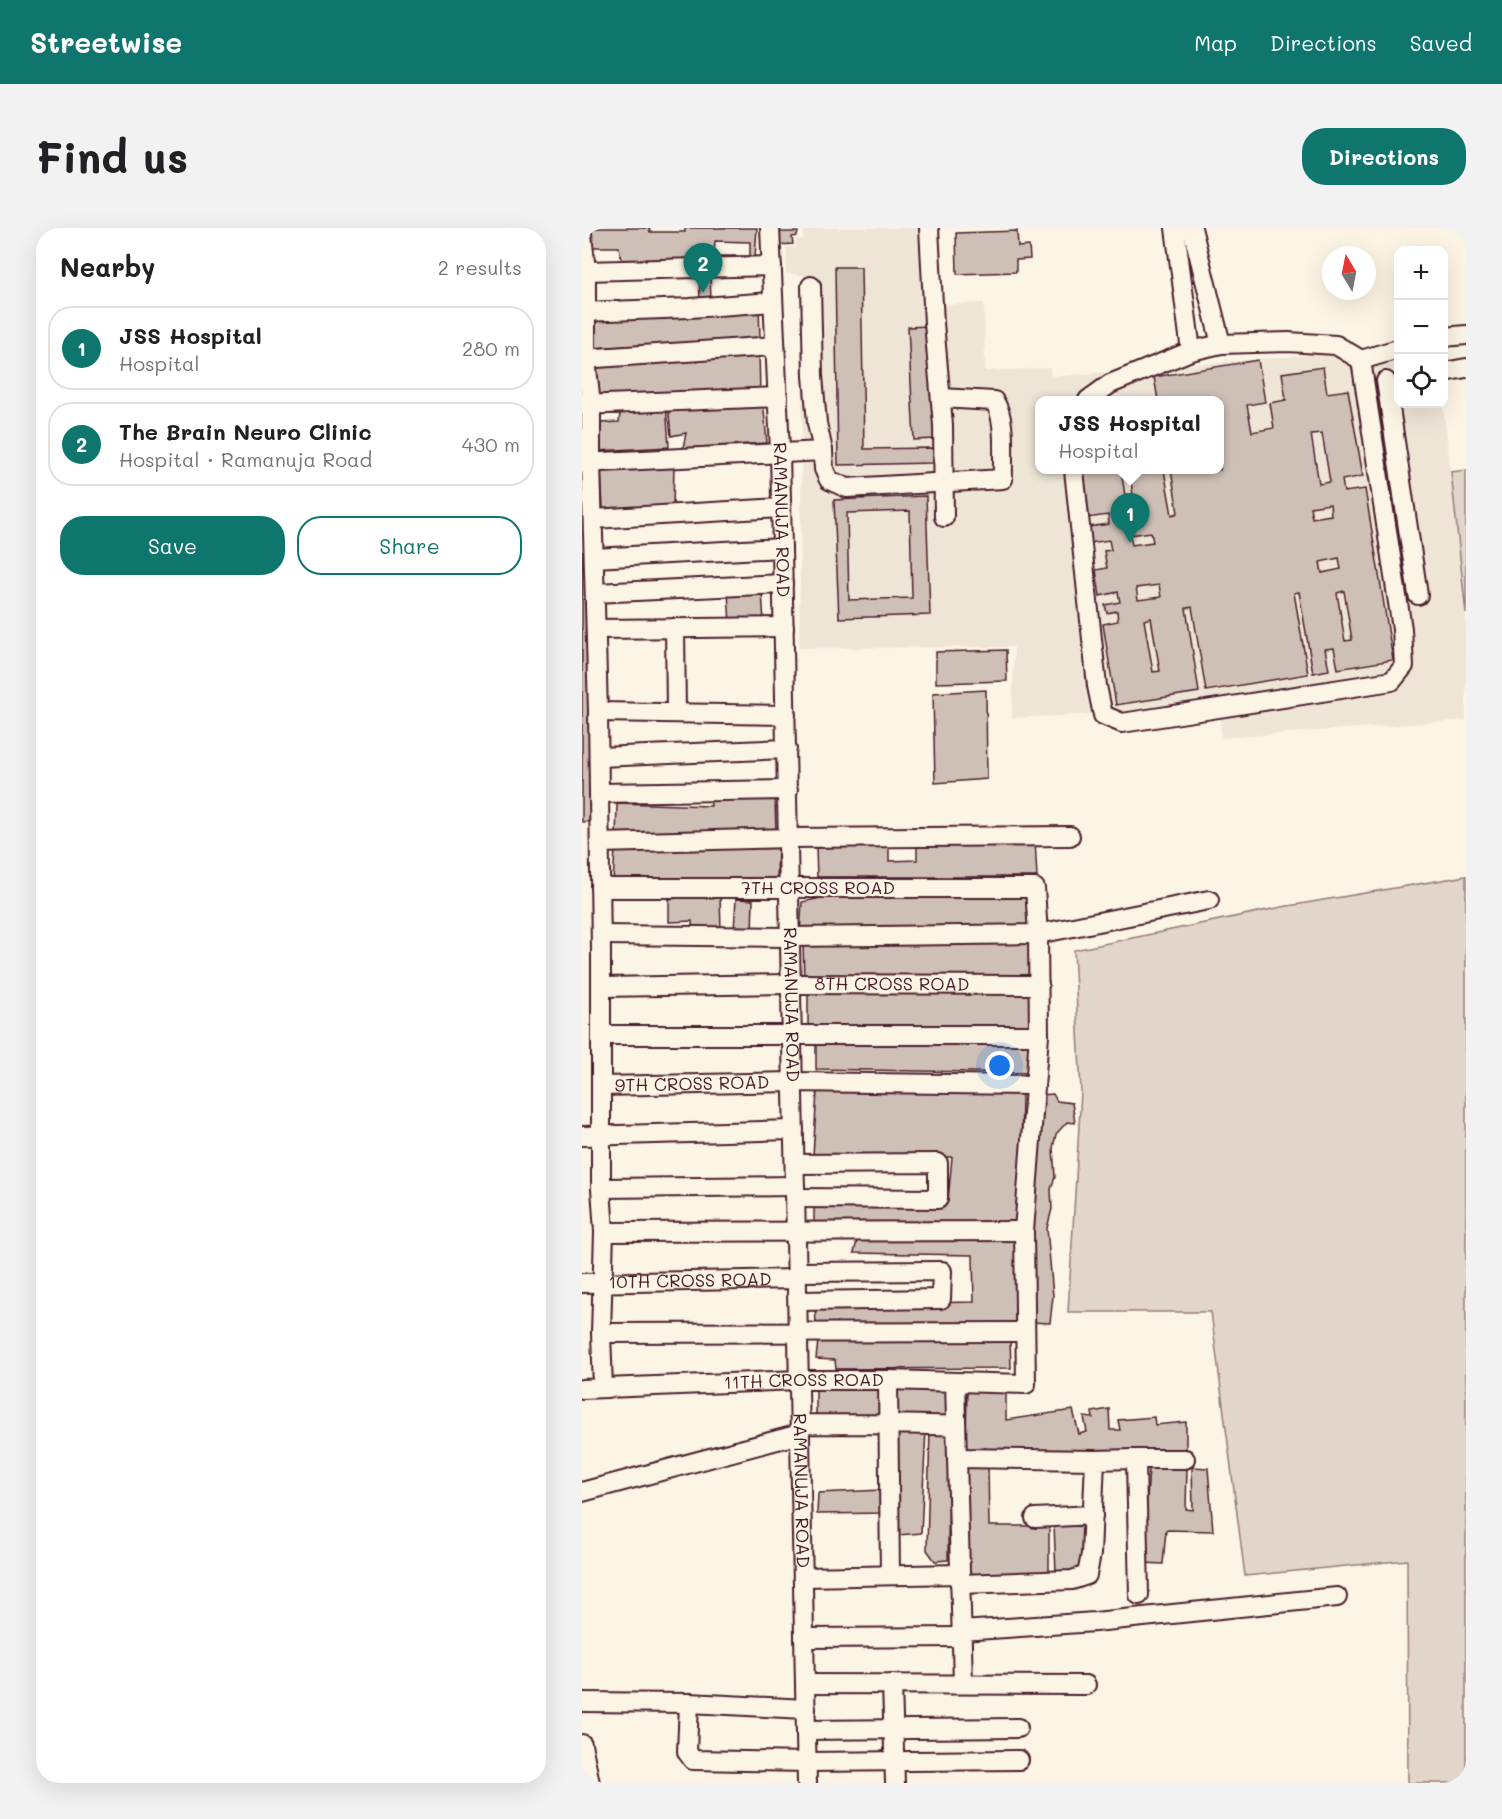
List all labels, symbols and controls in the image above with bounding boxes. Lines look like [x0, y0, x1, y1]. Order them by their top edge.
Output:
text: Streetwise [30, 24, 182, 60]
text: Map [1194, 29, 1237, 56]
text: Directions [1270, 29, 1377, 56]
text: Saved [1410, 29, 1472, 56]
button: Directions [1302, 128, 1466, 185]
text: Find us [36, 129, 188, 184]
pin: 2 [684, 244, 722, 293]
north arrow [1322, 246, 1376, 300]
map controls [1394, 246, 1448, 408]
button: + [1394, 246, 1448, 300]
text: Nearby [60, 250, 155, 284]
text: 2 results [438, 254, 522, 280]
button: − [1394, 300, 1448, 354]
text: JSS Hospital [119, 321, 262, 350]
text: 1 [77, 335, 86, 361]
text: 280 m [462, 335, 520, 361]
text: Hospital [119, 350, 200, 376]
button: locate [1394, 354, 1448, 408]
popup [1035, 396, 1224, 474]
text: JSS Hospital [1058, 408, 1201, 437]
text: The Brain Neuro Clinic [119, 417, 372, 446]
text: 2 [76, 431, 87, 457]
text: 430 m [462, 431, 520, 457]
text: Hospital [1058, 437, 1139, 463]
street label: RAMANUJA ROAD [769, 442, 796, 597]
text: Hospital · Ramanuja Road [119, 446, 372, 472]
pin: 1 [1110, 494, 1150, 543]
button: Save [60, 516, 285, 575]
button: Share [297, 516, 522, 575]
street label: 7TH CROSS ROAD [741, 875, 895, 899]
street label: RAMANUJA ROAD [779, 927, 806, 1082]
street label: 8TH CROSS ROAD [814, 971, 969, 996]
your location [985, 1051, 1014, 1080]
street label: 9TH CROSS ROAD [614, 1069, 770, 1097]
street label: 10TH CROSS ROAD [608, 1266, 772, 1294]
street label: 11TH CROSS ROAD [723, 1367, 884, 1394]
street label: RAMANUJA ROAD [789, 1413, 816, 1568]

